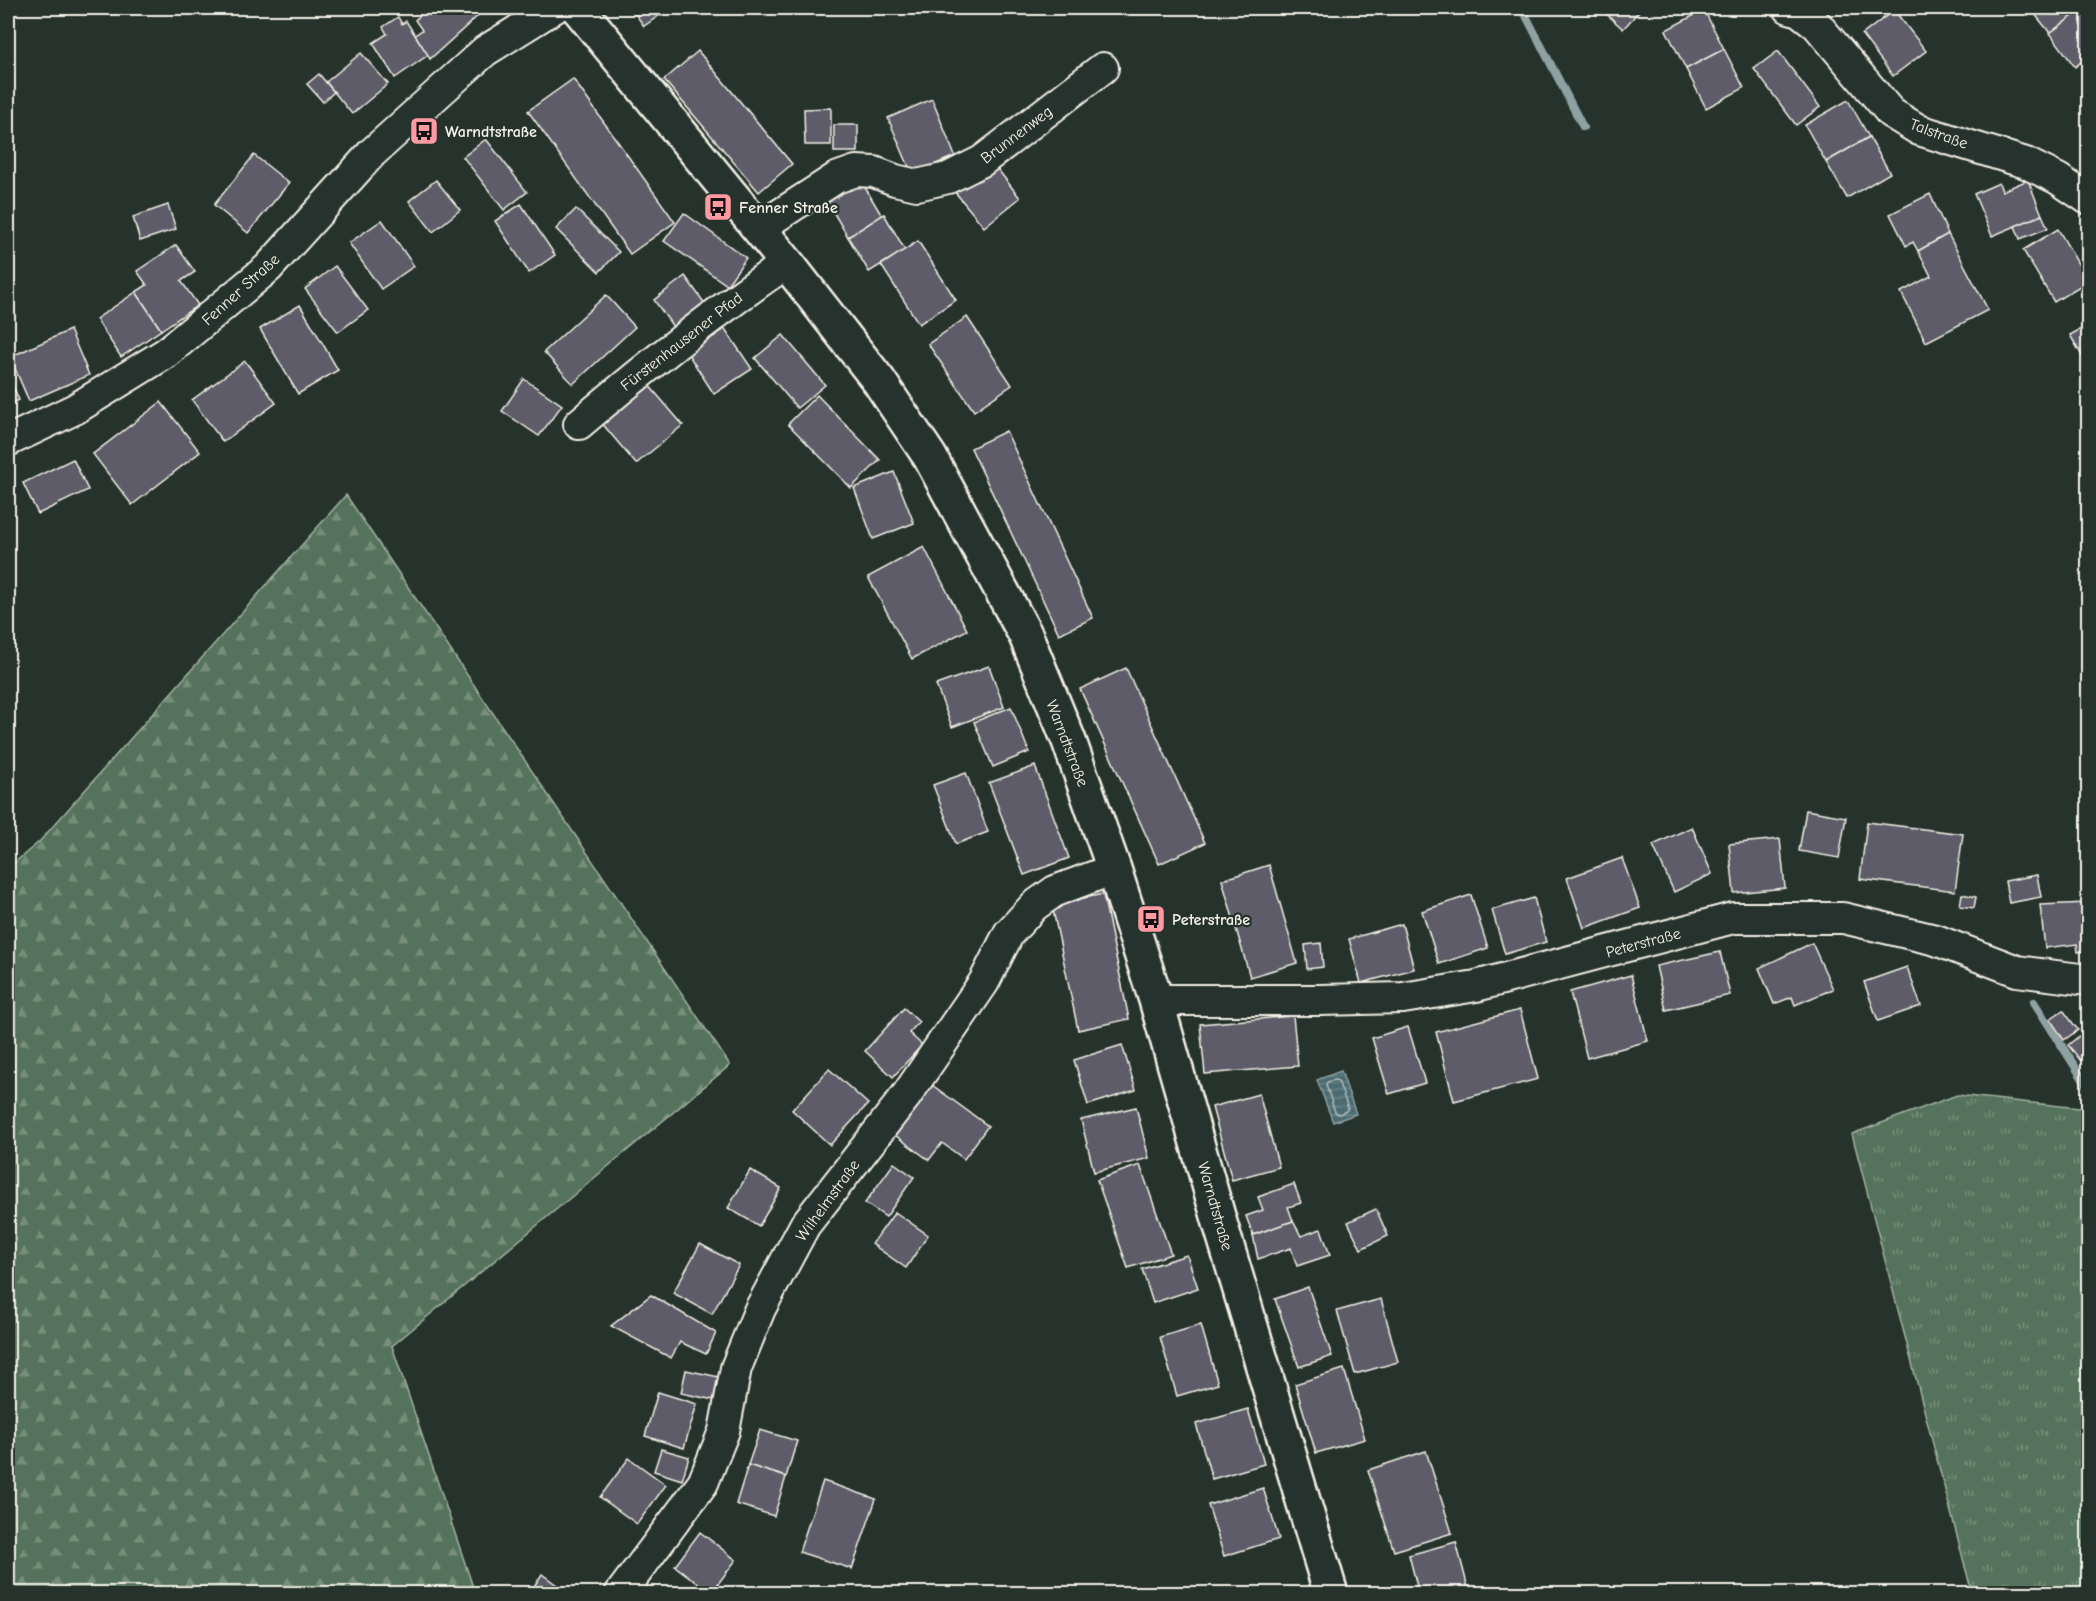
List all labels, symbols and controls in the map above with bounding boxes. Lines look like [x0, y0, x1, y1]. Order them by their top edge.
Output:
street label: Brunnenweg [977, 102, 1056, 168]
bus stop icon: Warndtstraße [408, 115, 440, 147]
street label: Talstraße [1907, 115, 1970, 153]
place label: Warndtstraße [445, 123, 537, 141]
bus stop icon: Fenner Straße [702, 191, 734, 223]
place label: Fenner Straße [739, 199, 838, 217]
street label: Fenner Straße [198, 250, 283, 329]
street label: Fürstenhausener Pfad [617, 289, 746, 395]
street label: Warndtstraße [1042, 698, 1092, 789]
bus stop icon: Peterstraße [1135, 903, 1167, 935]
place label: Peterstraße [1172, 911, 1250, 929]
street label: Peterstraße [1604, 924, 1683, 962]
street label: Wilhelmstraße [792, 1156, 863, 1245]
street label: Warndtstraße [1194, 1160, 1236, 1253]

